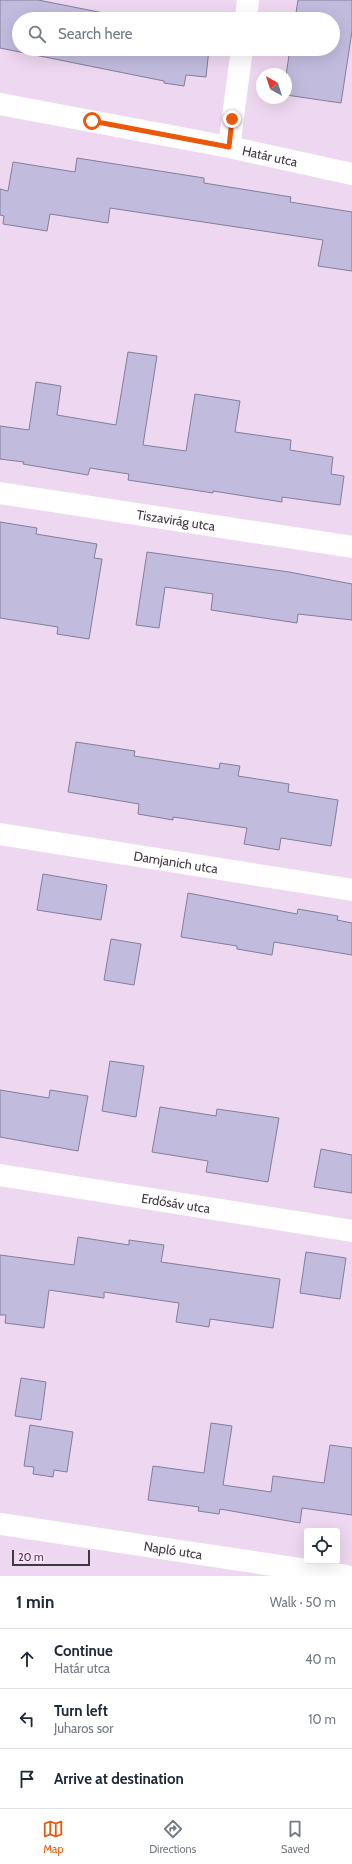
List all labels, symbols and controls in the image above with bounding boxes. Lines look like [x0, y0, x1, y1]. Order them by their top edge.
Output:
search box [12, 12, 340, 56]
icon: search [26, 23, 48, 45]
text: Search here [58, 25, 133, 43]
north arrow [256, 68, 292, 104]
route end [223, 110, 241, 128]
route start [83, 112, 101, 130]
street label: Határ utca [241, 142, 300, 170]
street label: Tiszavirág utca [136, 506, 217, 534]
street label: Damjanich utca [132, 847, 220, 877]
street label: Erdősáv utca [140, 1190, 212, 1216]
map controls [304, 1528, 340, 1564]
button: locate [304, 1528, 340, 1564]
street label: Napló utca [143, 1538, 204, 1562]
scale bar [12, 1548, 90, 1567]
text: 20 m [18, 1550, 44, 1564]
text: 1 min [16, 1592, 54, 1612]
text: Walk · 50 m [270, 1594, 336, 1610]
text: Continue [54, 1642, 113, 1660]
icon: ahead [16, 1648, 38, 1670]
text: 40 m [305, 1651, 336, 1667]
text: Határ utca [54, 1660, 110, 1676]
text: Turn left [54, 1702, 108, 1720]
icon: left [16, 1708, 38, 1730]
text: 10 m [308, 1711, 336, 1727]
text: Juharos sor [54, 1720, 113, 1736]
icon: arrive [16, 1768, 38, 1790]
text: Arrive at destination [54, 1770, 184, 1788]
tab: Map [42, 1818, 64, 1856]
tab: Directions [149, 1818, 196, 1856]
tab: Saved [281, 1818, 310, 1856]

